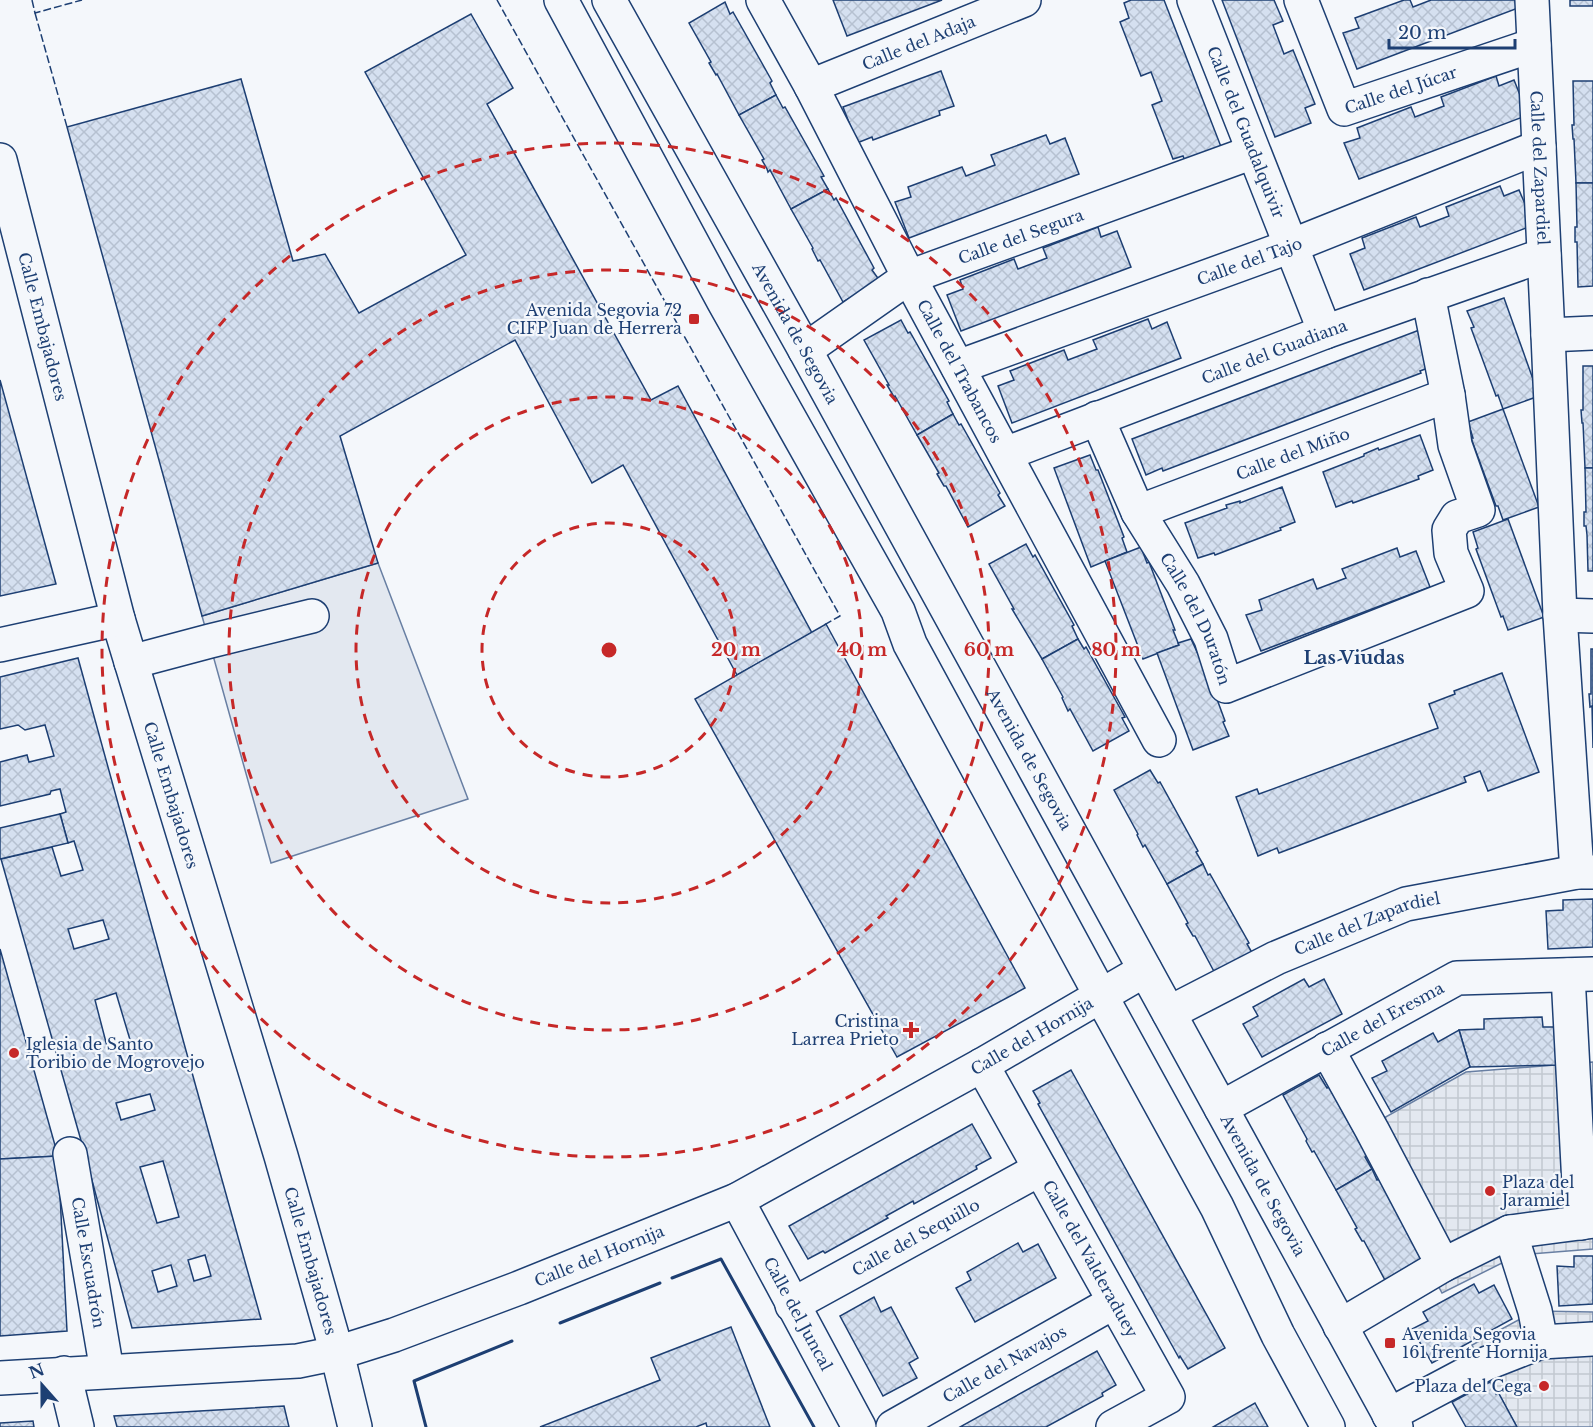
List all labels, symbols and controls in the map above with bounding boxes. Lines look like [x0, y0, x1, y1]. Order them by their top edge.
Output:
street label: Calle del Adaja [859, 11, 978, 74]
scale bar [1389, 12, 1515, 50]
text: 20 m [1398, 22, 1446, 44]
street label: Calle del Guadalquivir [1203, 43, 1289, 221]
street label: Calle del Júcar [1342, 62, 1460, 118]
street label: Calle del Zapardiel [1526, 90, 1554, 246]
street label: Calle del Segura [955, 204, 1086, 268]
street label: Calle del Tajo [1194, 233, 1305, 289]
street label: Calle Embajadores [14, 250, 72, 403]
street label: Avenida de Segovia [748, 258, 843, 408]
street label: Calle del Trabancos [913, 296, 1007, 446]
place label: Avenida Segovia 72 CIFP Juan de Herrera [507, 300, 682, 338]
marker: Avenida Segovia 72 CIFP Juan de Herrera [687, 312, 701, 326]
street label: Calle del Guadiana [1198, 315, 1350, 388]
street label: Calle del Miño [1233, 423, 1352, 484]
street label: Calle del Duratón [1156, 549, 1235, 687]
text: 20 m [711, 639, 761, 661]
text: 40 m [837, 639, 887, 661]
text: 60 m [964, 639, 1014, 661]
text: 80 m [1091, 639, 1141, 661]
centre of rings [599, 640, 619, 660]
district label: Las Viudas [1303, 647, 1405, 669]
street label: Avenida de Segovia [982, 684, 1077, 834]
street label: Calle Embajadores [140, 719, 203, 871]
street label: Calle del Zapardiel [1291, 888, 1442, 959]
street label: Calle del Eresma [1317, 977, 1447, 1061]
street label: Calle del Hornija [967, 992, 1097, 1079]
place label: Cristina Larrea Prieto [791, 1011, 899, 1049]
marker: Cristina Larrea Prieto [904, 1023, 918, 1037]
place label: Iglesia de Santo Toribio de Mogrovejo [26, 1034, 205, 1072]
marker: Iglesia de Santo Toribio de Mogrovejo [7, 1046, 21, 1060]
street label: Avenida de Segovia [1216, 1110, 1310, 1260]
place label: Plaza del Jaramiel [1500, 1172, 1574, 1210]
street label: Calle del Valderaduey [1038, 1176, 1143, 1342]
street label: Calle Embajadores [280, 1184, 341, 1337]
marker: Plaza del Jaramiel [1483, 1184, 1497, 1198]
street label: Calle del Sequillo [848, 1194, 983, 1280]
street label: Calle Escuadrón [67, 1195, 110, 1330]
street label: Calle del Hornija [531, 1220, 667, 1291]
street label: Calle del Juncal [759, 1253, 837, 1374]
street label: Calle del Navajos [939, 1321, 1070, 1407]
place label: Avenida Segovia 161 frente Hornija [1401, 1324, 1548, 1362]
marker: Avenida Segovia 161 frente Hornija [1383, 1336, 1397, 1350]
north arrow [12, 1355, 72, 1415]
text: N [26, 1359, 47, 1383]
place label: Plaza del Cega [1415, 1376, 1532, 1396]
marker: Plaza del Cega [1537, 1379, 1551, 1393]

